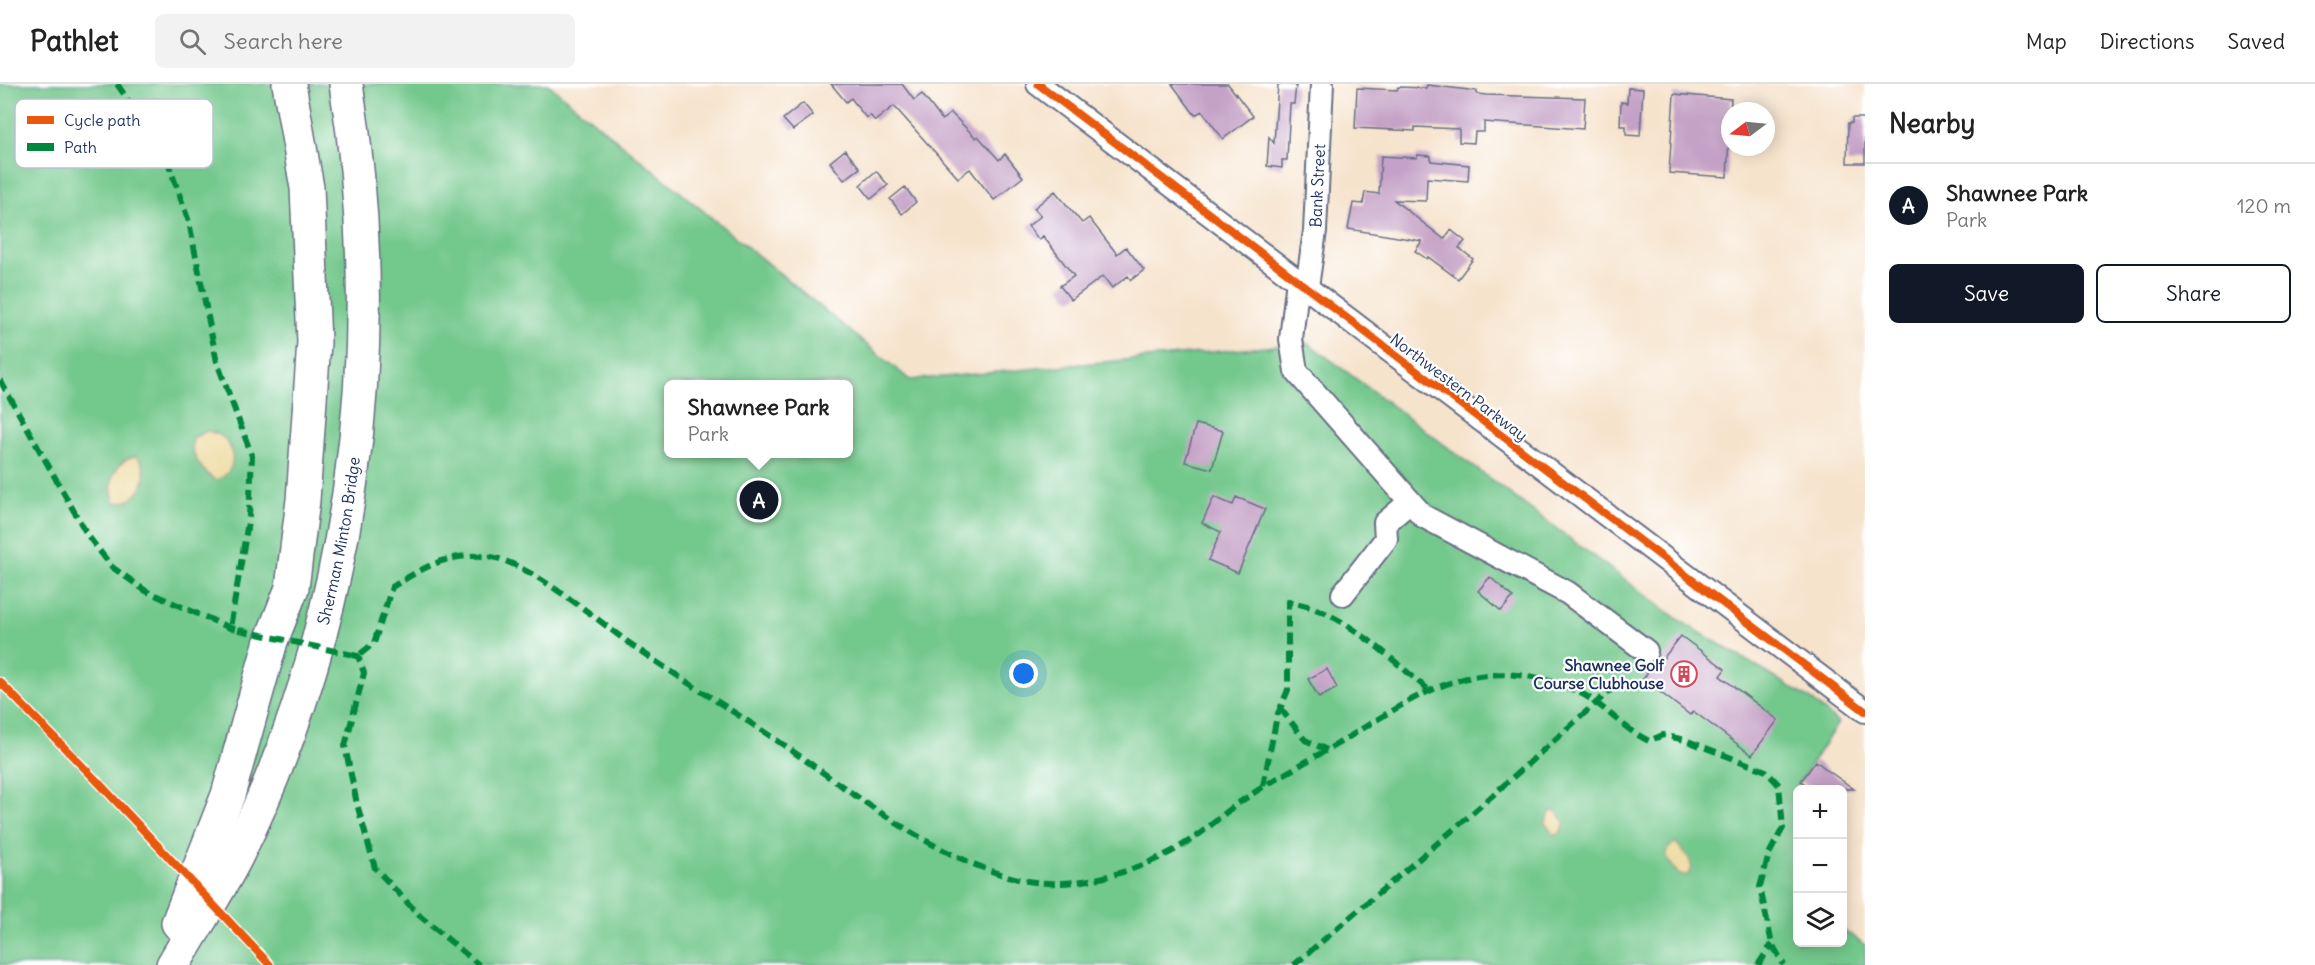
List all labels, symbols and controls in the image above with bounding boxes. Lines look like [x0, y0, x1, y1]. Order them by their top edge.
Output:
search box [155, 14, 575, 68]
text: Pathlet [30, 23, 119, 59]
icon: search [176, 25, 209, 58]
text: Search here [224, 27, 343, 55]
text: Map [2026, 28, 2067, 55]
text: Directions [2100, 28, 2194, 55]
text: Saved [2227, 28, 2285, 55]
legend [15, 99, 213, 168]
north arrow [1721, 102, 1775, 156]
text: Nearby [1889, 107, 1975, 140]
text: Cycle path [64, 110, 140, 130]
text: Path [64, 137, 97, 157]
street label: Bank Street [1305, 143, 1329, 228]
text: Shawnee Park [1946, 179, 2088, 207]
text: A [1902, 193, 1915, 218]
text: 120 m [2237, 193, 2291, 218]
text: Park [1946, 207, 1987, 232]
button: Save [1889, 264, 2084, 323]
button: Share [2096, 264, 2291, 323]
street label: Northwestern Parkway [1386, 329, 1532, 445]
popup [664, 380, 853, 458]
text: Shawnee Park [688, 393, 829, 421]
text: Park [688, 421, 729, 446]
street label: Sherman Minton Bridge [313, 456, 364, 627]
pin: A [740, 478, 778, 522]
place label: Shawnee Golf Course Clubhouse [1533, 655, 1665, 693]
your location [1009, 659, 1038, 688]
building icon: Shawnee Golf Course Clubhouse [1669, 659, 1699, 689]
map controls [1793, 785, 1847, 947]
button: + [1793, 785, 1847, 839]
button: − [1793, 839, 1847, 893]
button: layers [1793, 893, 1847, 947]

